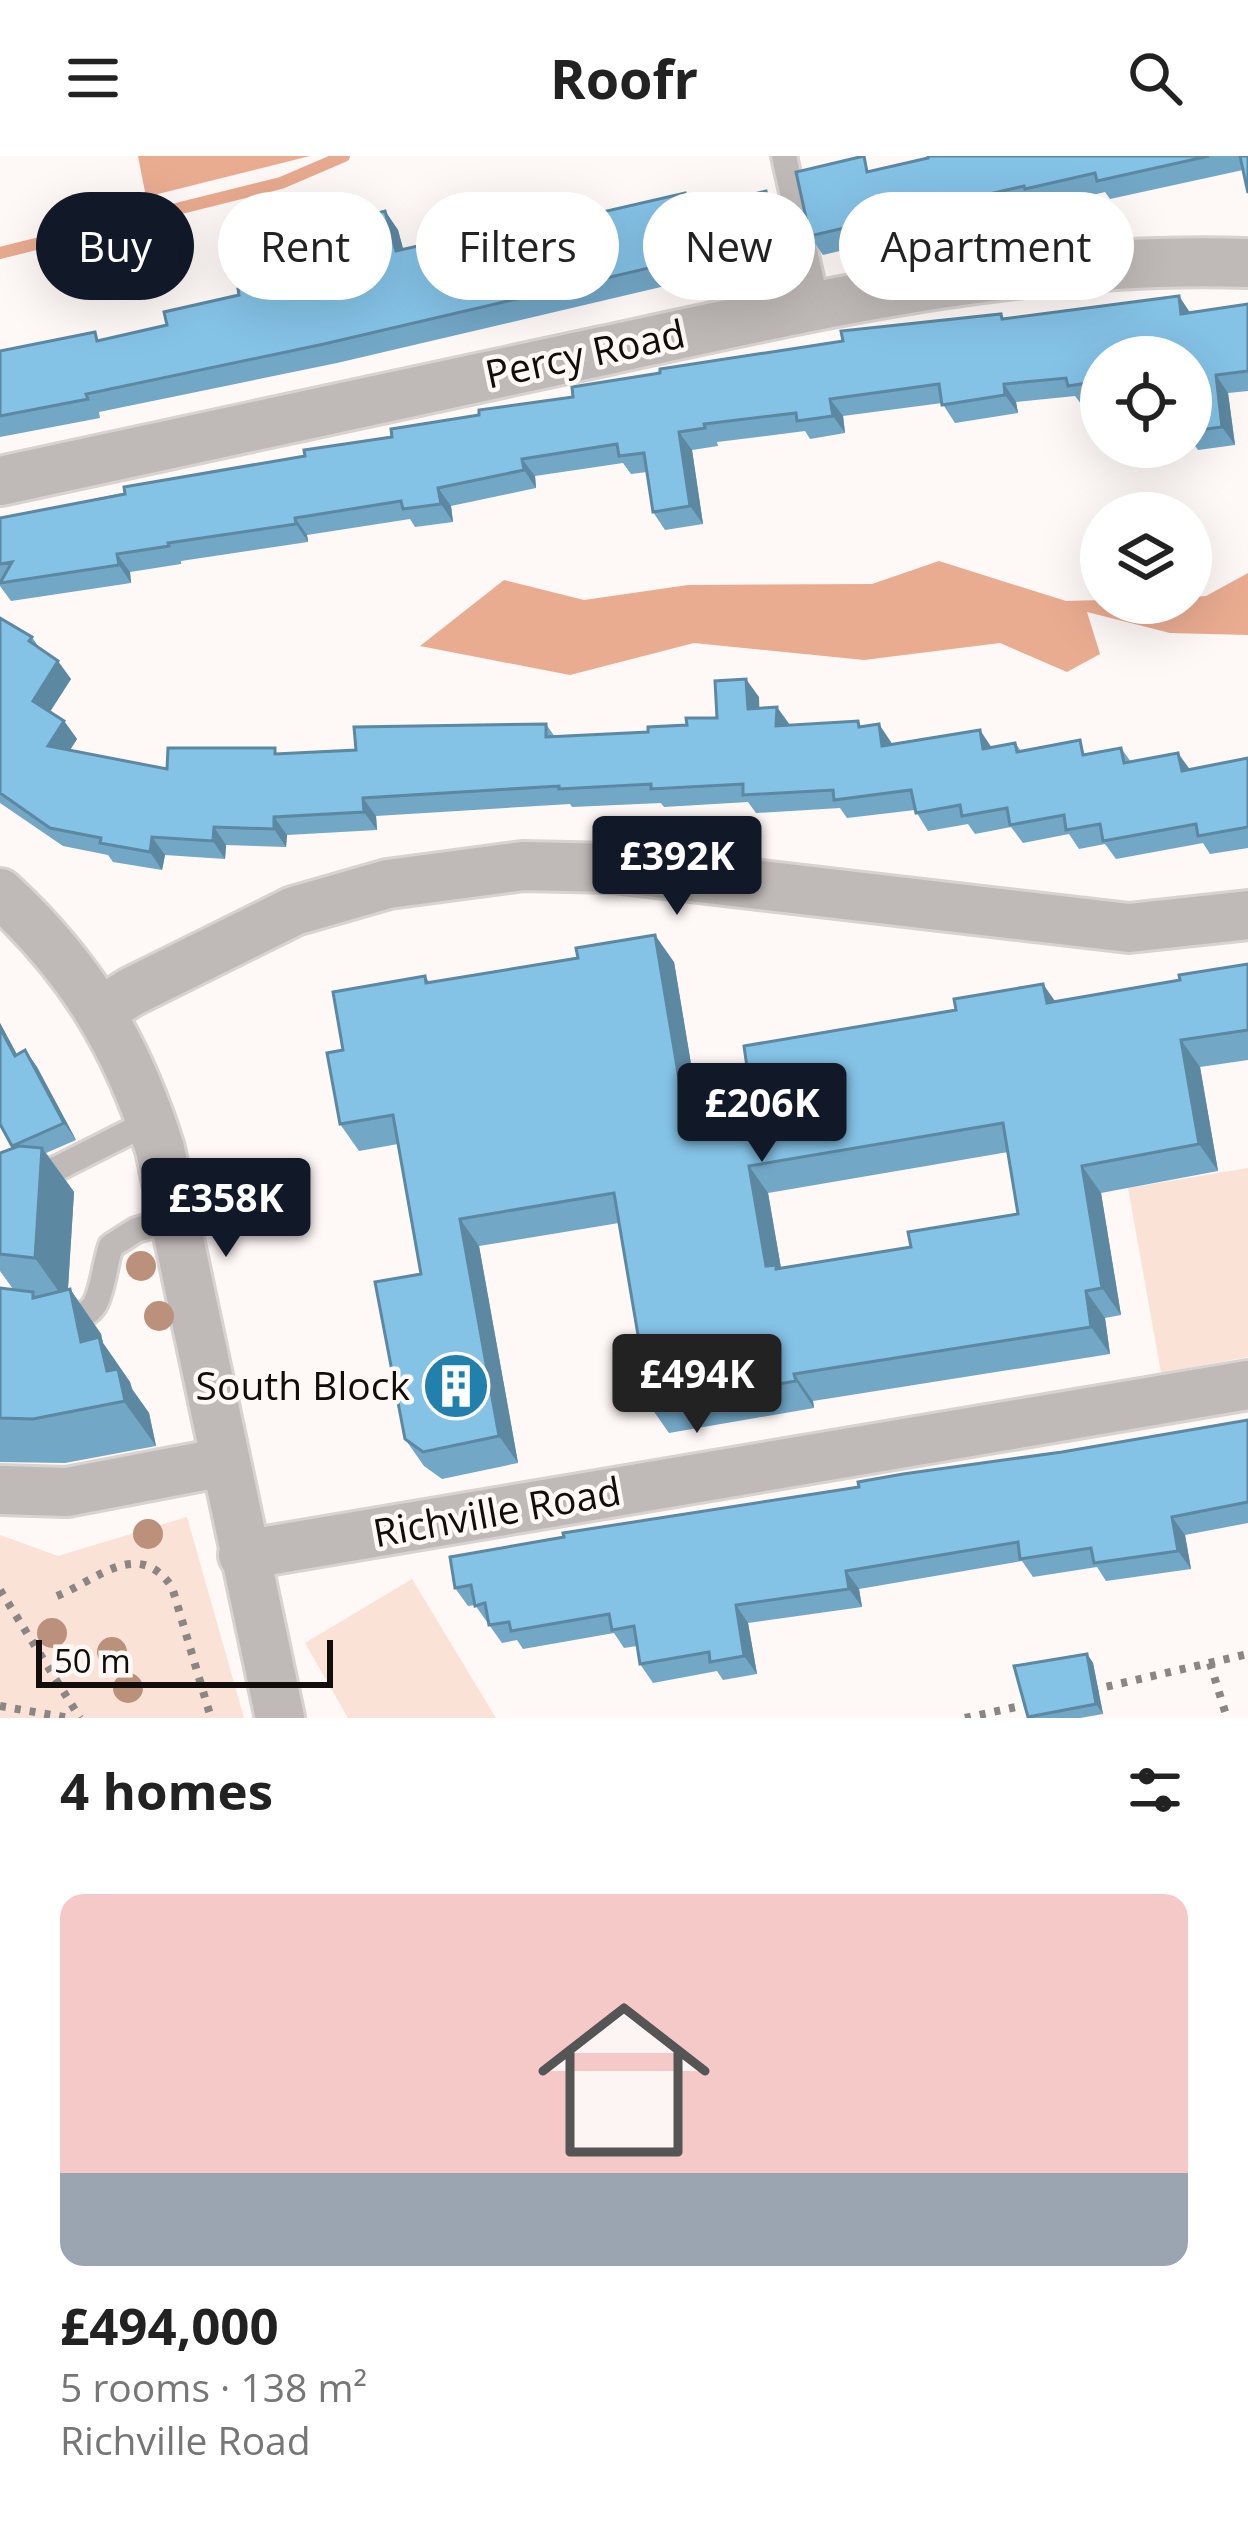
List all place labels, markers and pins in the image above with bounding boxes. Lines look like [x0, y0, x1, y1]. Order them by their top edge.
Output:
pin: £392K [593, 816, 761, 918]
pin: £206K [678, 1063, 846, 1165]
pin: £358K [142, 1158, 310, 1260]
pin: £494K [613, 1334, 781, 1436]
building icon: South Block [421, 1351, 491, 1421]
place label: South Block [196, 1358, 411, 1411]

